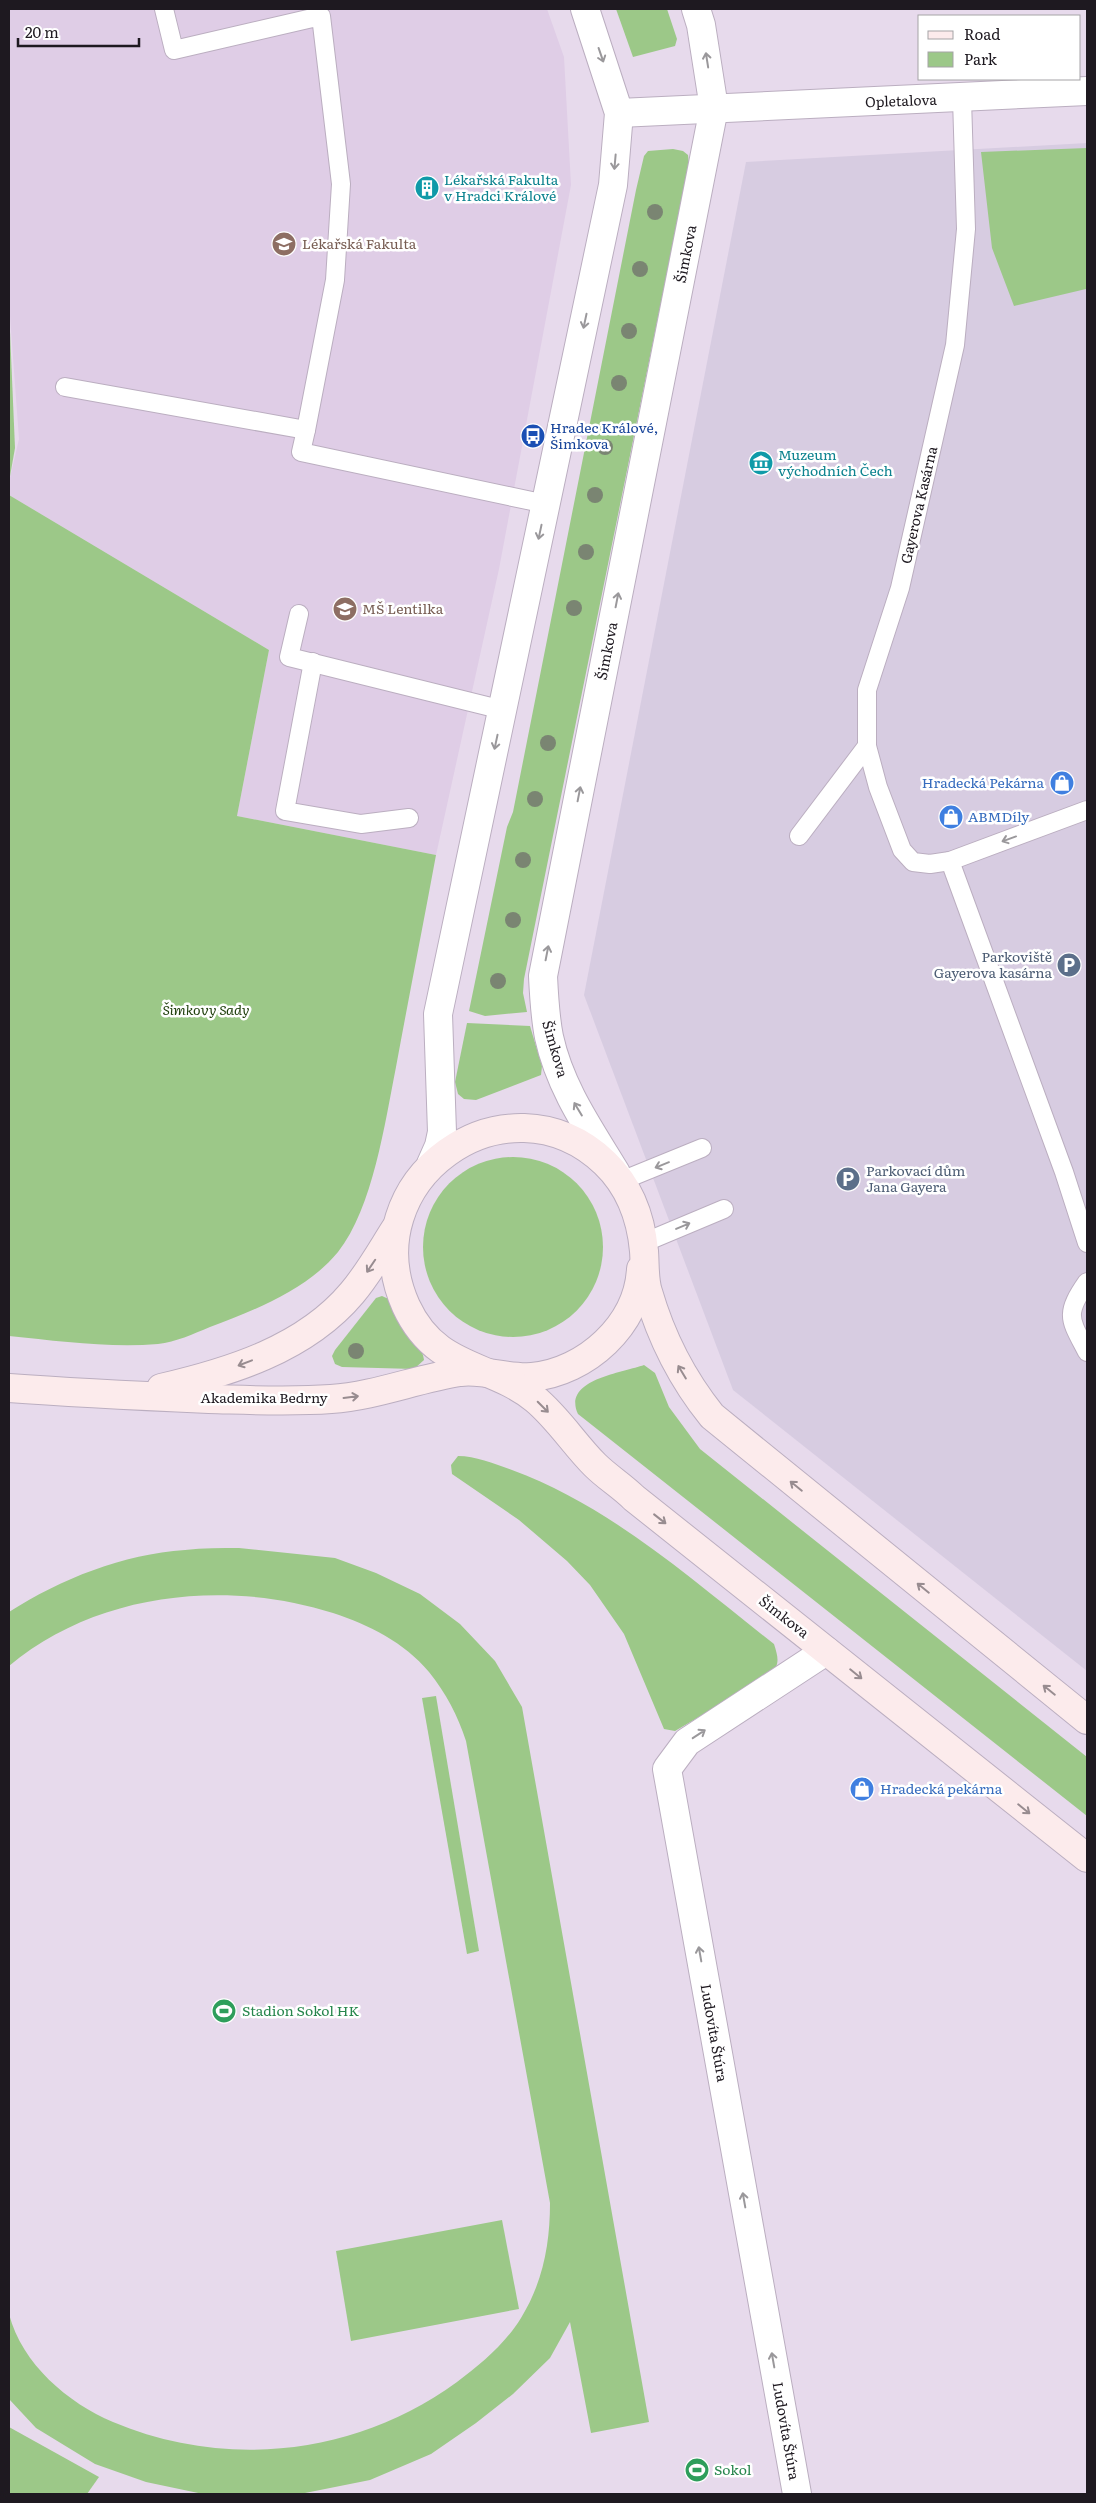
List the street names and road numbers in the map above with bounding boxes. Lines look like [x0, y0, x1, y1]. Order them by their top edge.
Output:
street label: Opletalova [865, 89, 938, 111]
street label: Šimkova [670, 223, 701, 284]
street label: Gayerova Kasárna [895, 444, 941, 565]
street label: Šimkova [591, 620, 622, 681]
street label: Šimkova [538, 1018, 574, 1080]
street label: Akademika Bedrny [200, 1387, 328, 1407]
street label: Šimkova [755, 1590, 814, 1642]
street label: Ludovíta Štúra [697, 1982, 734, 2084]
street label: Ludovíta Štúra [769, 2380, 806, 2482]

